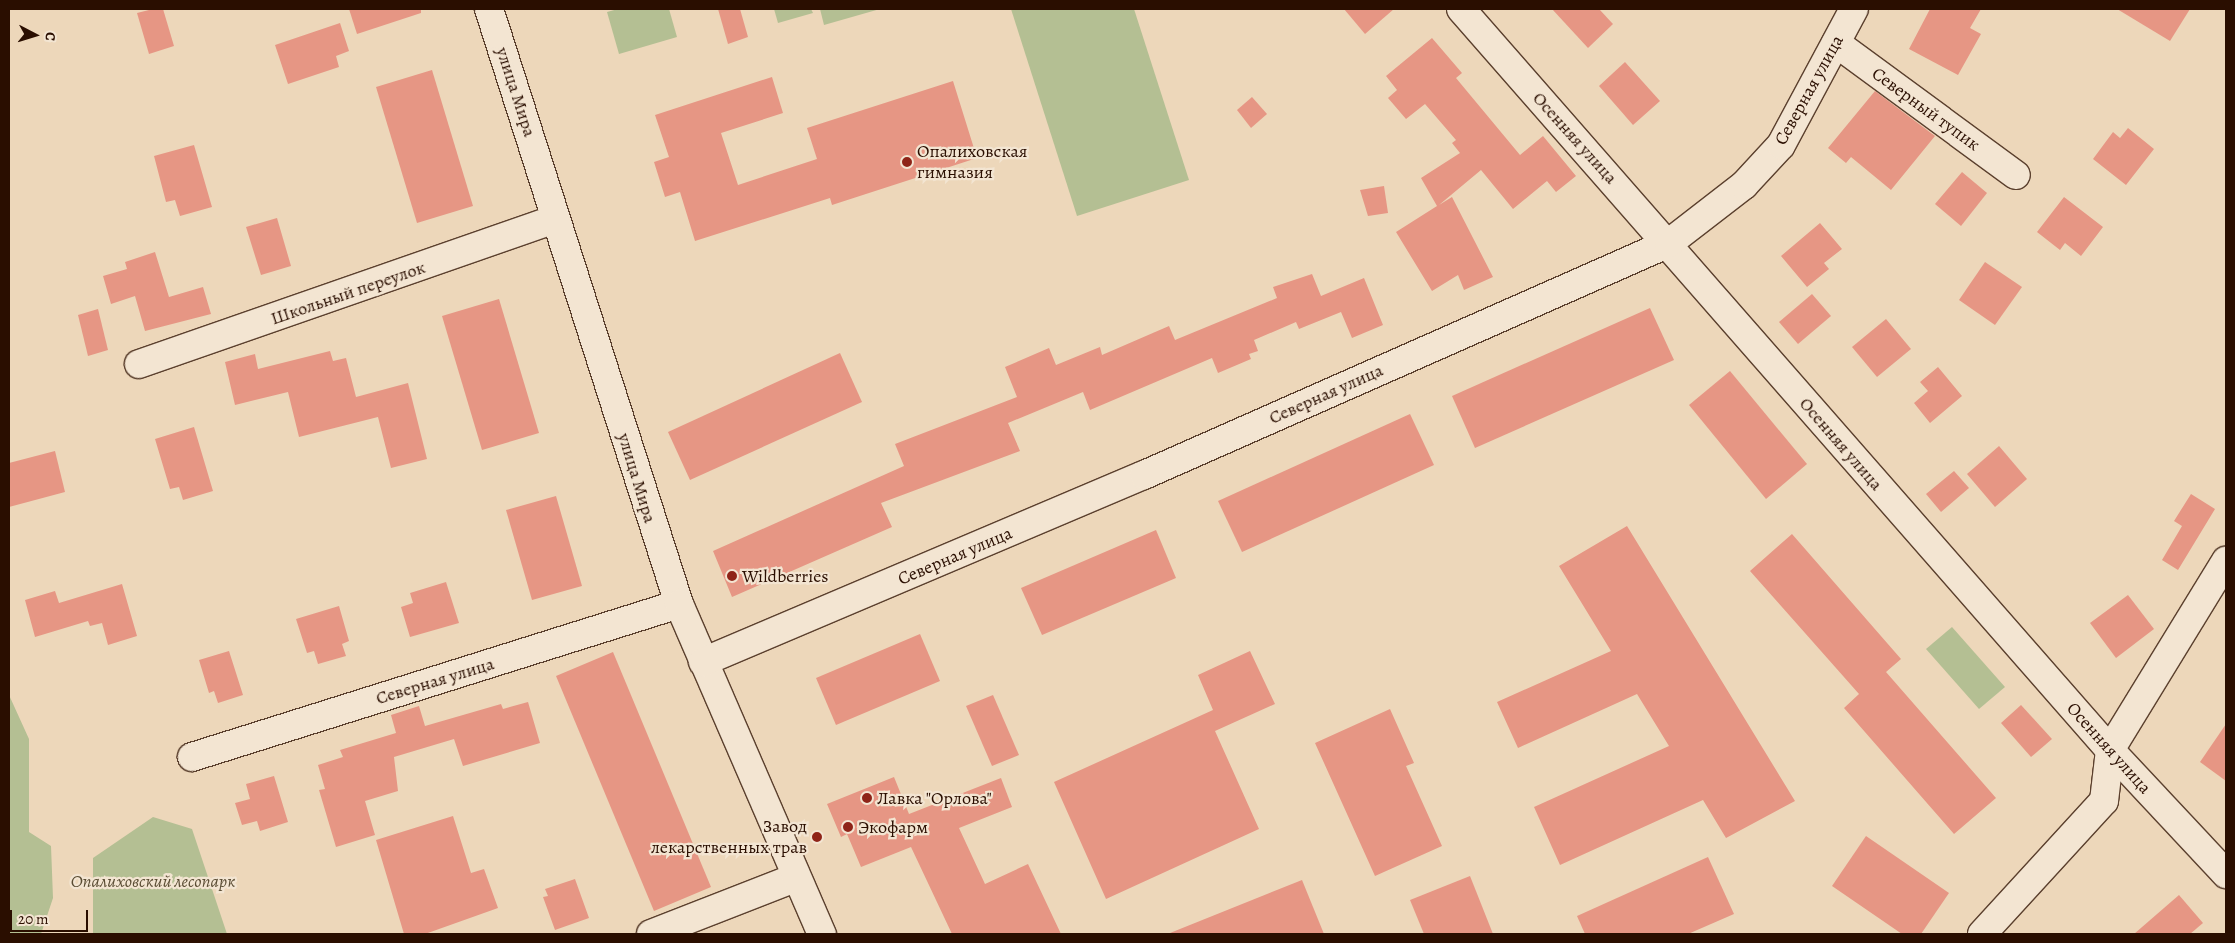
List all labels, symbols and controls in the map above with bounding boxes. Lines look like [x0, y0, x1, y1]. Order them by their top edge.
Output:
north arrow [10, 10, 60, 60]
text: С [41, 31, 60, 41]
street label: Северная улица [1770, 31, 1848, 149]
street label: улица Мира [491, 44, 541, 140]
street label: Северный тупик [1868, 63, 1984, 155]
street label: Осенняя улица [1528, 88, 1622, 188]
place label: Опалиховская гимназия [917, 141, 1027, 183]
marker: Опалиховская гимназия [901, 156, 913, 168]
street label: Школьный переулок [268, 256, 428, 330]
street label: Северная улица [1266, 359, 1386, 429]
street label: Осенняя улица [1795, 393, 1887, 495]
street label: улица Мира [613, 430, 661, 526]
street label: Северная улица [894, 522, 1016, 590]
place label: Wildberries [742, 565, 829, 587]
marker: Wildberries [726, 570, 738, 582]
street label: Северная улица [373, 653, 497, 709]
street label: Осенняя улица [2062, 698, 2156, 798]
place label: Лавка "Орлова" [877, 787, 992, 809]
marker: Лавка "Орлова" [861, 792, 873, 804]
place label: Завод лекарственных трав [651, 816, 807, 859]
place label: Экофарм [858, 816, 928, 838]
marker: Экофарм [842, 821, 854, 833]
marker: Завод лекарственных трав [811, 831, 823, 843]
park label: Опалиховский лесопарк [71, 870, 235, 892]
scale bar [12, 900, 90, 932]
text: 20 m [18, 909, 49, 929]

